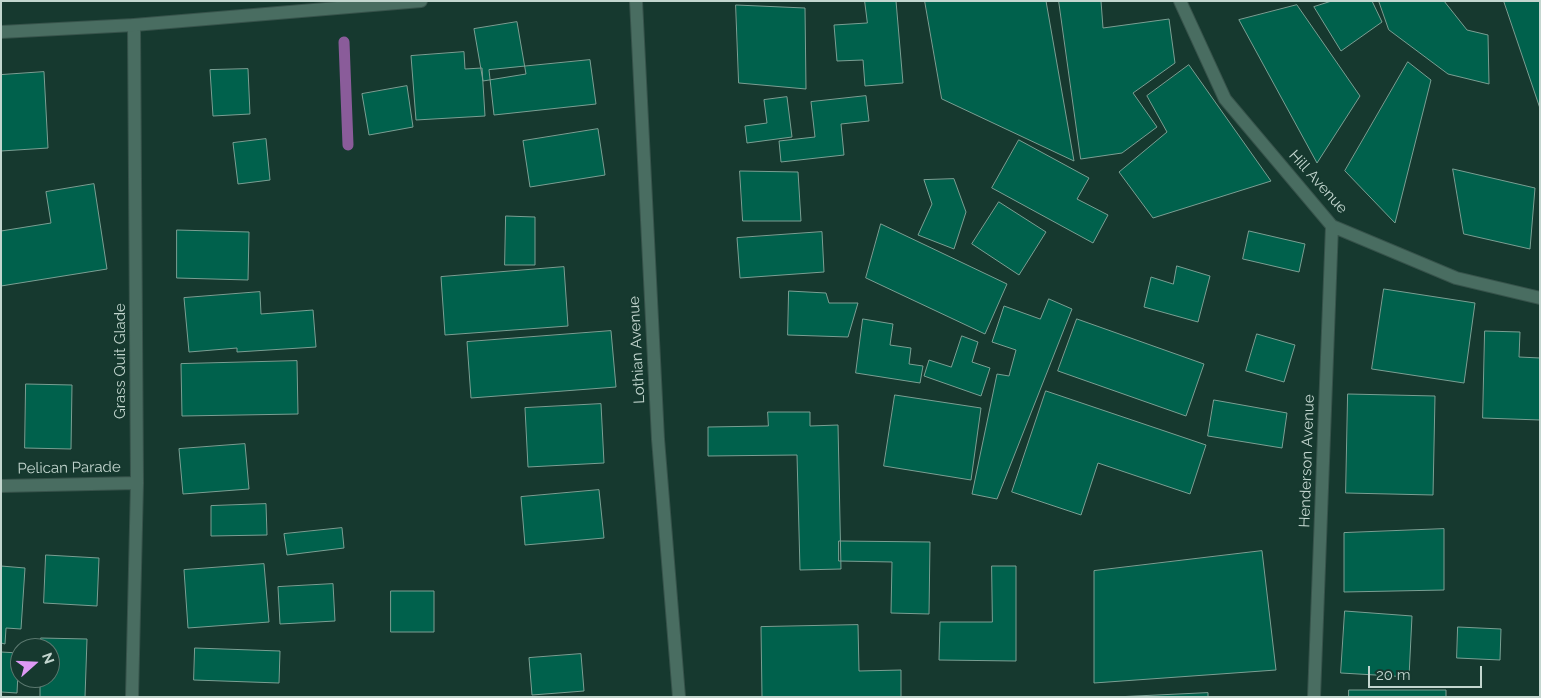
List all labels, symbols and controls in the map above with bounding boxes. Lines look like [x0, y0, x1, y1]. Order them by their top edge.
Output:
street label: Hill Avenue [1285, 147, 1351, 217]
street label: Lothian Avenue [625, 296, 649, 404]
street label: Grass Quit Glade [111, 303, 129, 419]
street label: Henderson Avenue [1296, 394, 1318, 528]
street label: Pelican Parade [17, 458, 121, 478]
north arrow [10, 638, 60, 688]
text: N [39, 650, 58, 666]
scale bar [1371, 656, 1485, 688]
text: 20 m [1376, 666, 1411, 684]

